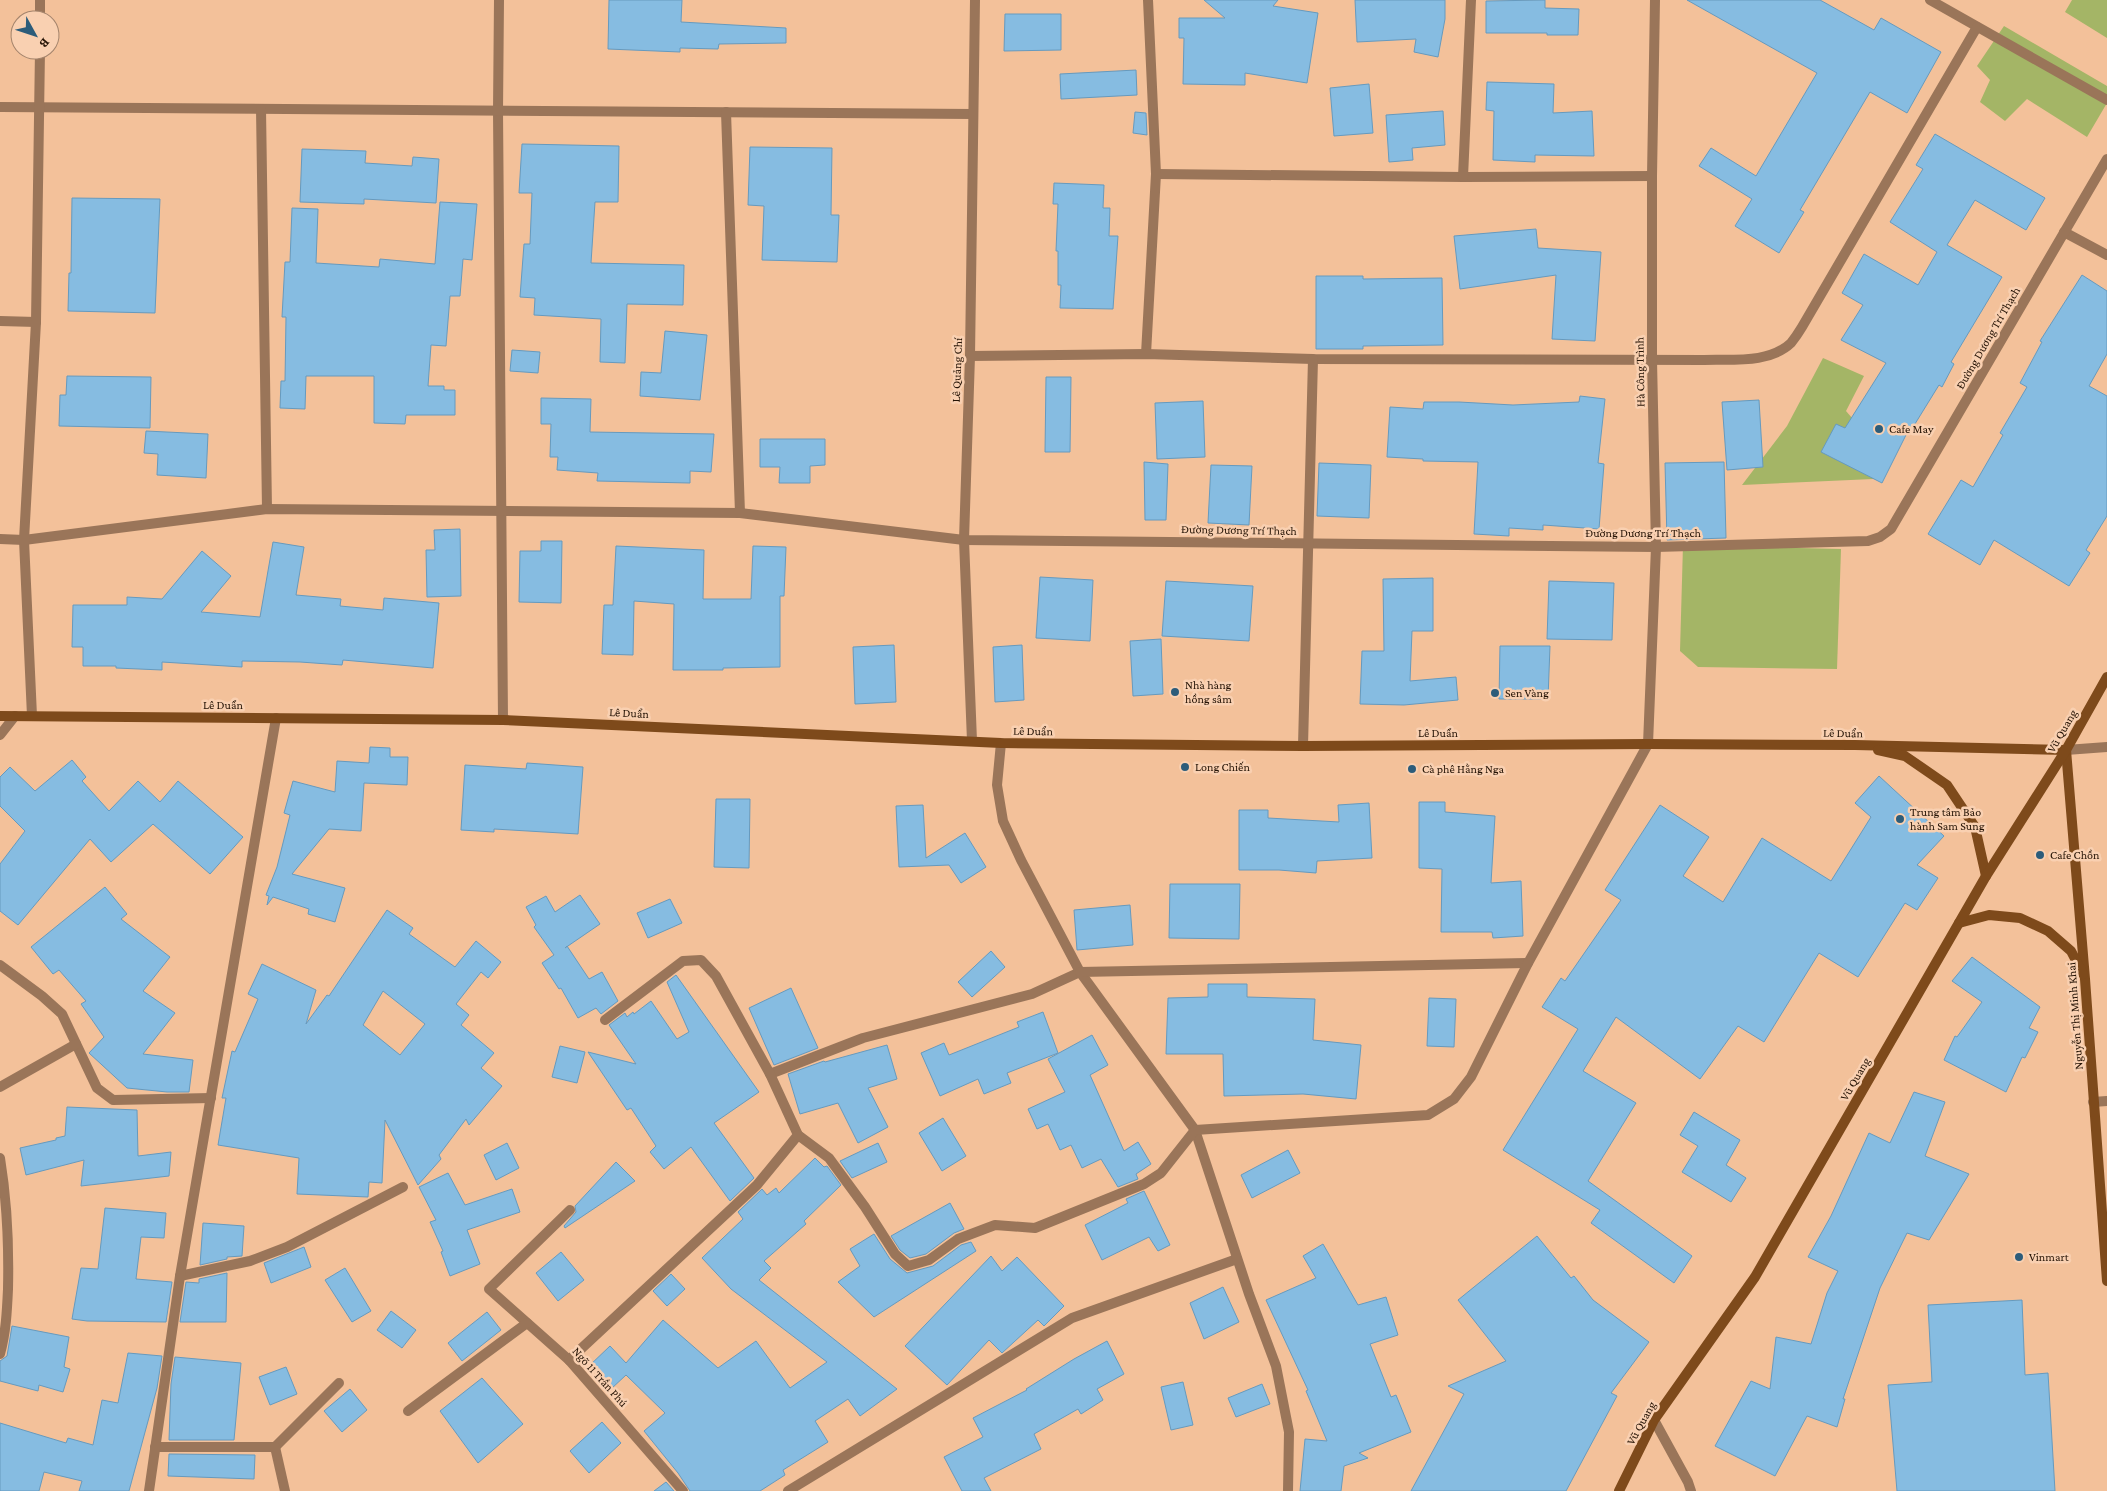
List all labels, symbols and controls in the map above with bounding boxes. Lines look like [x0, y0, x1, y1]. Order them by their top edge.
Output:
north arrow [10, 10, 60, 60]
text: B [36, 35, 54, 52]
street label: Đường Dương Trí Thạch [1953, 284, 2023, 392]
street label: Hà Công Trình [1632, 336, 1648, 407]
street label: Lê Quảng Chí [949, 337, 965, 403]
place label: Cafe May [1889, 422, 1934, 436]
marker: Cafe May [1873, 423, 1885, 435]
street label: Đường Dương Trí Thạch [1181, 522, 1298, 538]
street label: Đường Dương Trí Thạch [1585, 526, 1701, 540]
place label: Nhà hàng hồng sâm [1185, 678, 1232, 706]
marker: Nhà hàng hồng sâm [1169, 686, 1181, 698]
place label: Sen Vàng [1505, 686, 1549, 700]
marker: Sen Vàng [1489, 687, 1501, 699]
street label: Lê Duẩn [203, 698, 243, 712]
street label: Lê Duẩn [609, 705, 650, 721]
street label: Vũ Quang [2044, 707, 2080, 755]
street label: Lê Duẩn [1013, 724, 1054, 738]
street label: Lê Duẩn [1418, 726, 1458, 740]
street label: Lê Duẩn [1823, 726, 1864, 740]
place label: Long Chiến [1195, 760, 1250, 774]
marker: Long Chiến [1179, 761, 1191, 773]
place label: Cà phê Hằng Nga [1422, 762, 1505, 776]
marker: Cà phê Hằng Nga [1406, 763, 1418, 775]
place label: Trung tâm Bảo hành Sam Sung [1910, 805, 1985, 833]
marker: Trung tâm Bảo hành Sam Sung [1894, 813, 1906, 825]
place label: Cafe Chồn [2050, 848, 2100, 862]
marker: Cafe Chồn [2034, 849, 2046, 861]
street label: Nguyễn Thị Minh Khai [2064, 962, 2086, 1070]
street label: Vũ Quang [1837, 1055, 1873, 1103]
place label: Vinmart [2029, 1250, 2070, 1264]
marker: Vinmart [2013, 1251, 2025, 1263]
street label: Ngõ 11 Trần Phú [570, 1344, 631, 1410]
street label: Vũ Quang [1623, 1399, 1659, 1447]

